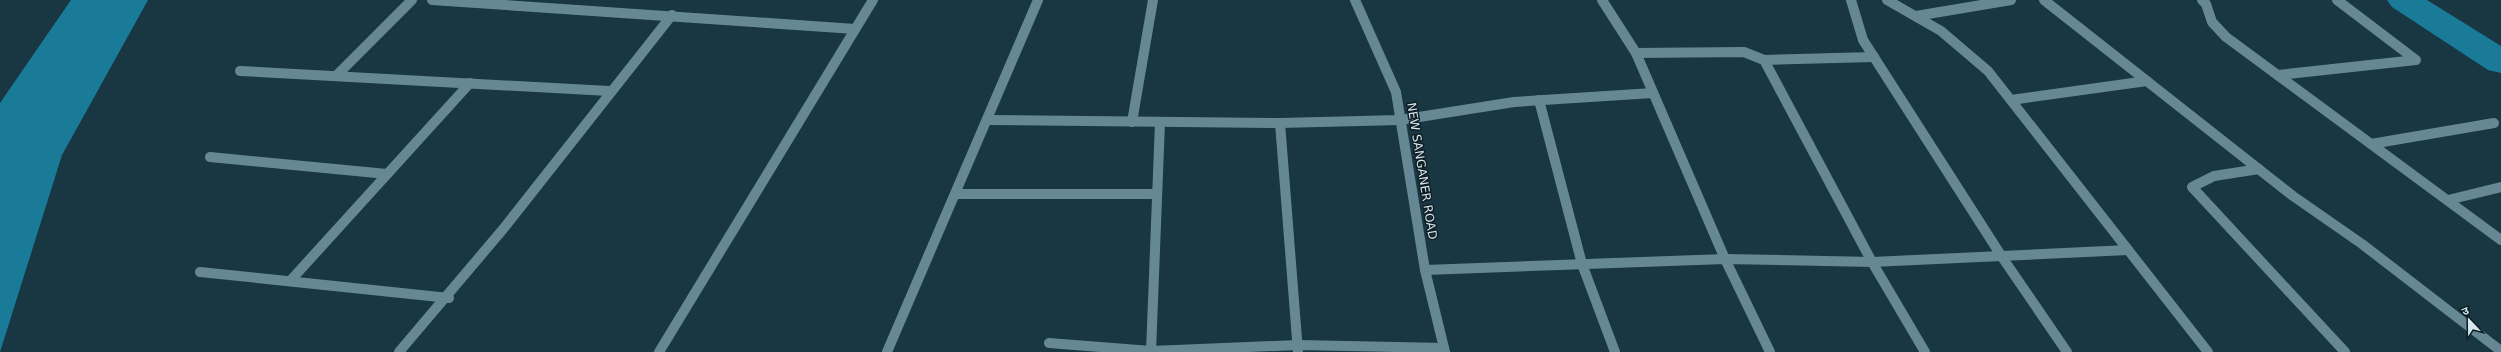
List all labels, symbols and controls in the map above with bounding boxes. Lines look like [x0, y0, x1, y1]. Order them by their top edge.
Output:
street label: NEW SANGANER ROAD [1404, 101, 1440, 241]
north arrow [2449, 300, 2489, 340]
text: उ [2460, 304, 2471, 318]

